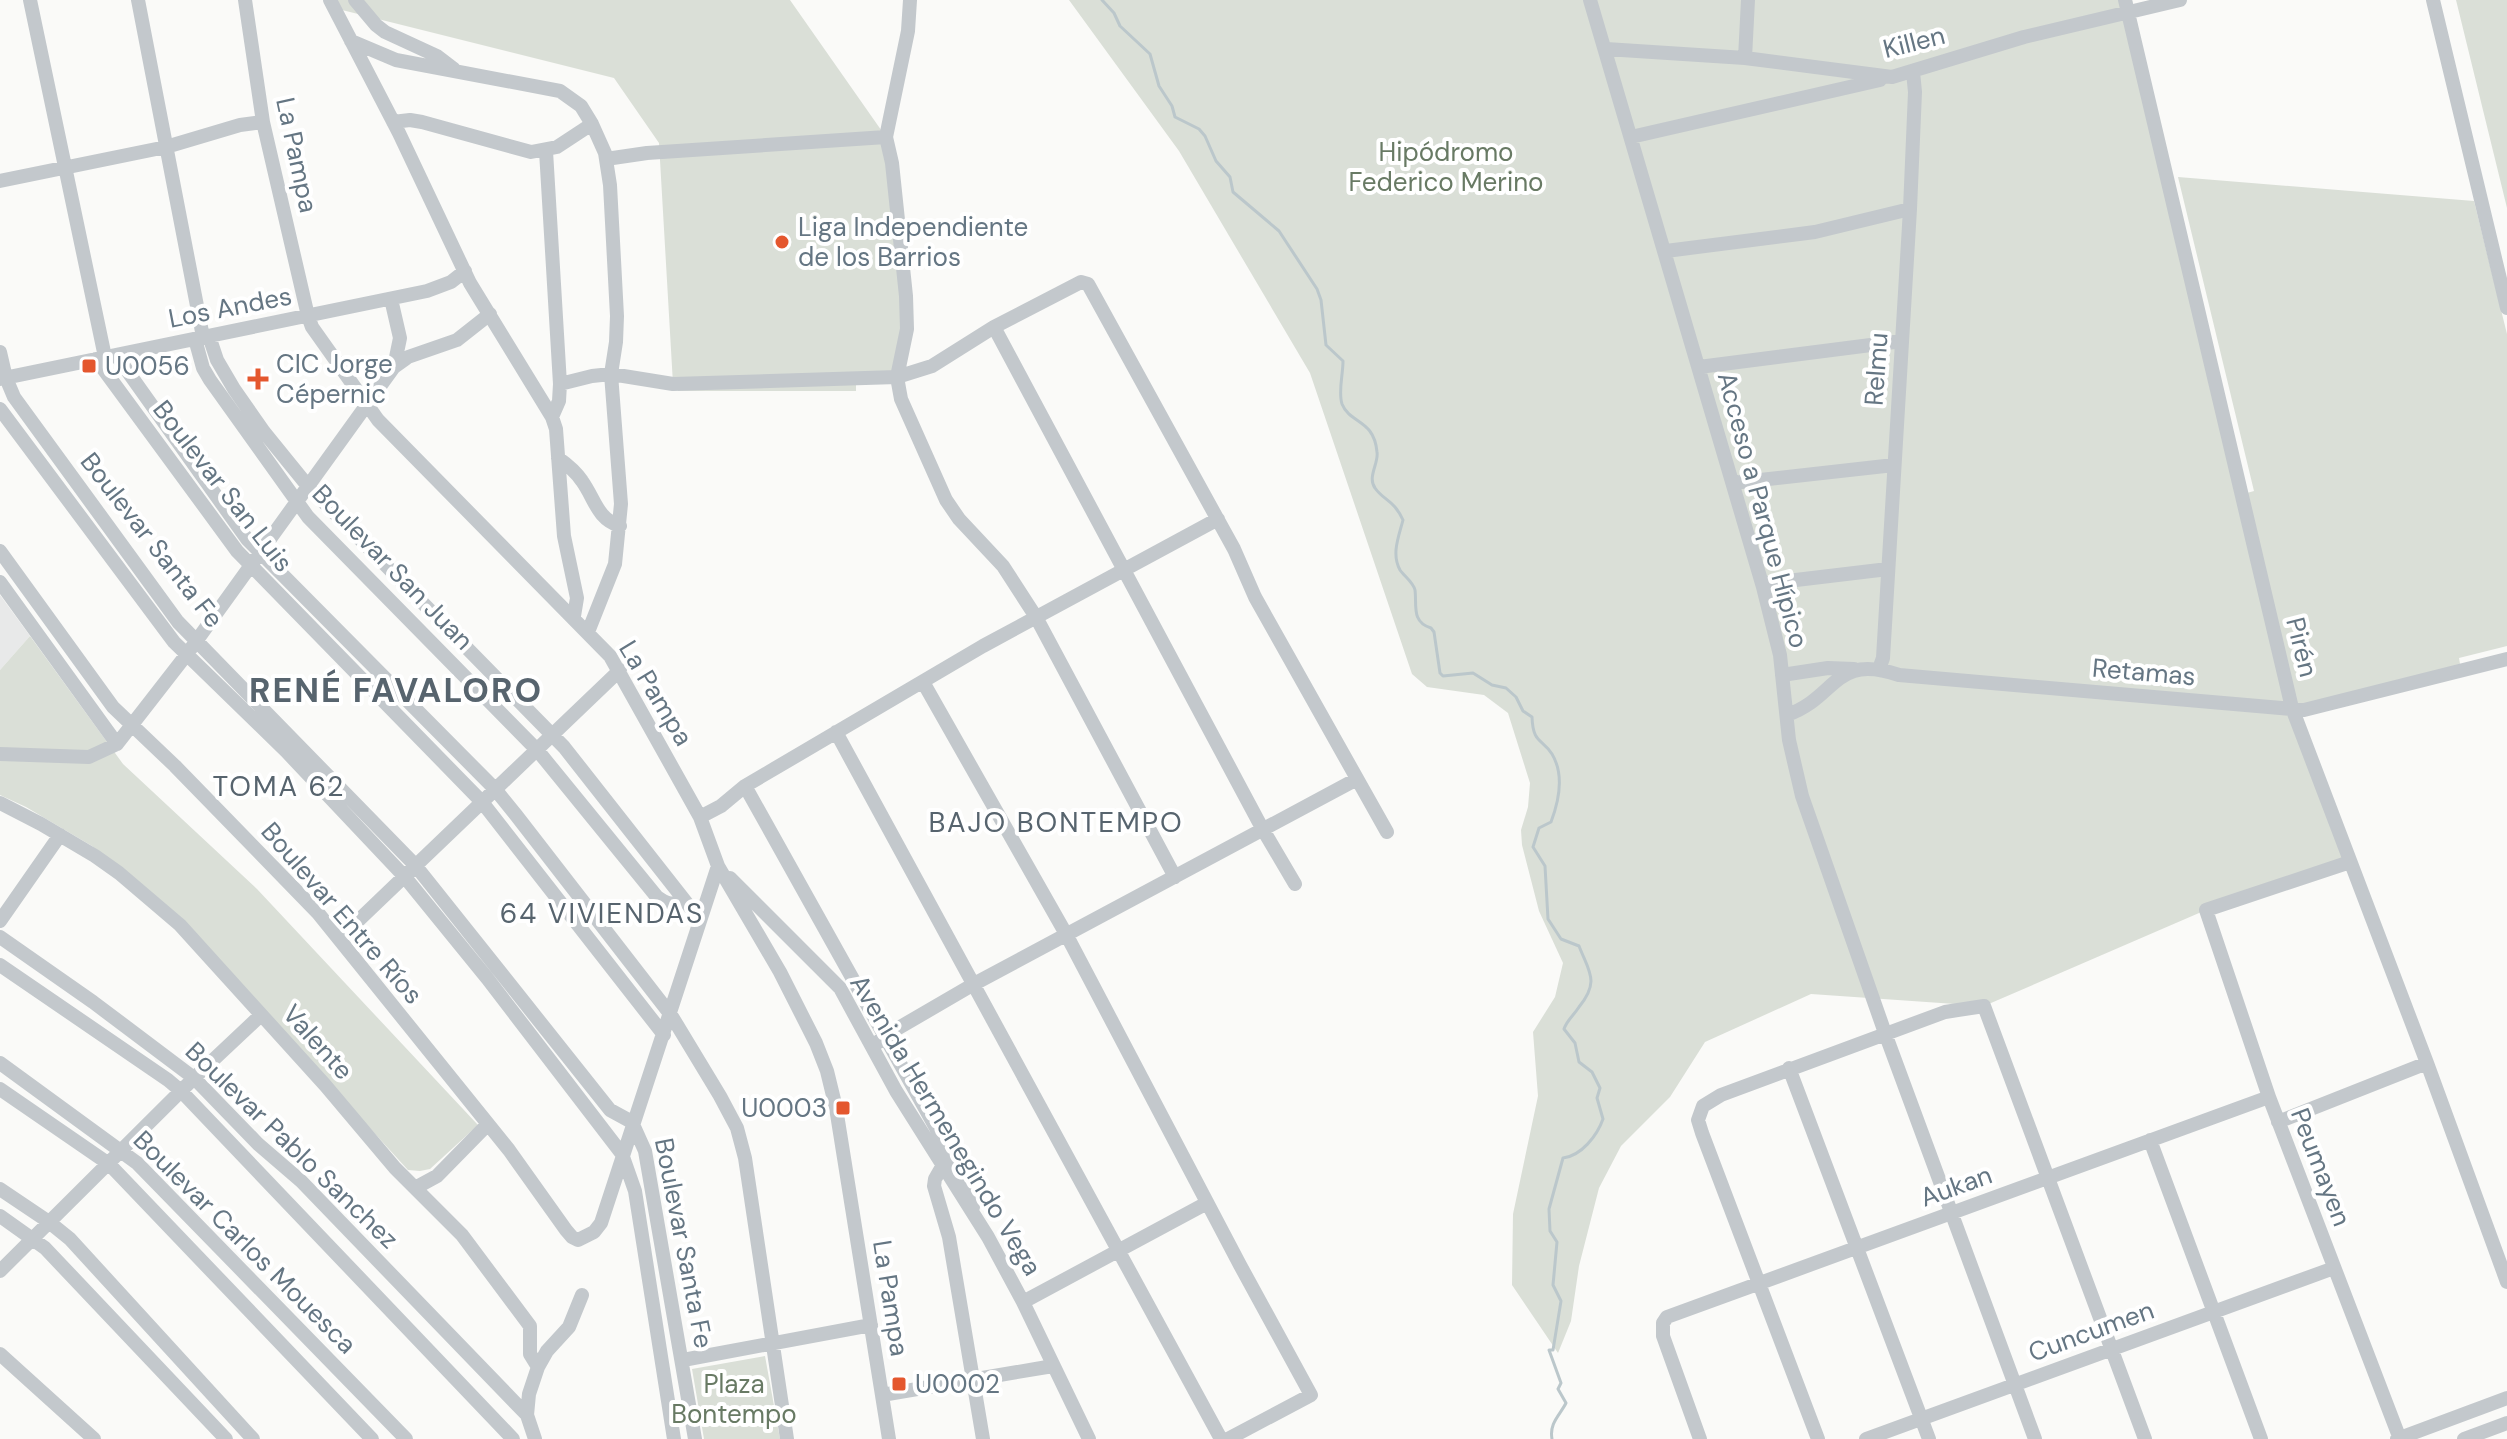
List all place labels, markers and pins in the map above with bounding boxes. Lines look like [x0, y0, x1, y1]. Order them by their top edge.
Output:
place label: Liga Independiente de los Barrios [798, 210, 1028, 274]
marker: Liga Independiente de los Barrios [773, 233, 791, 251]
place label: CIC Jorge Cépernic [276, 347, 393, 411]
place label: U0056 [105, 349, 190, 383]
marker: U0056 [80, 357, 98, 375]
marker: CIC Jorge Cépernic [247, 368, 269, 390]
place label: U0003 [741, 1091, 827, 1125]
marker: U0003 [834, 1099, 852, 1117]
place label: U0002 [915, 1367, 1000, 1401]
marker: U0002 [890, 1375, 908, 1393]

